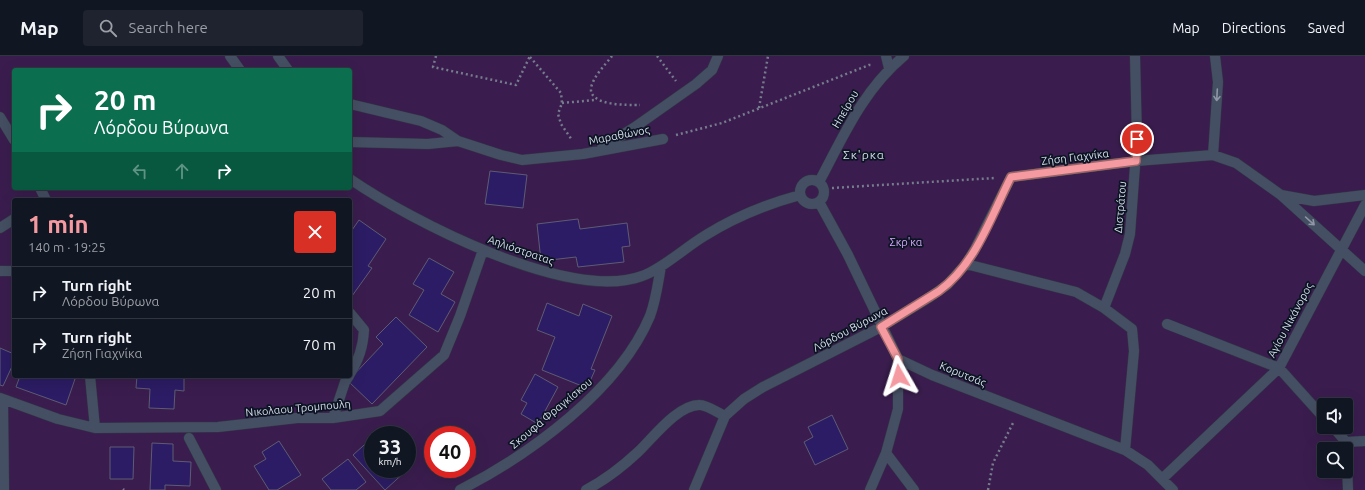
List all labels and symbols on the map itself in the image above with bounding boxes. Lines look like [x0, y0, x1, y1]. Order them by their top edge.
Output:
street label: Ηπείρου [829, 88, 861, 130]
one-way arrow [1214, 88, 1221, 101]
pin [1120, 122, 1154, 156]
street label: Μαραθώνος [588, 123, 651, 148]
street label: Ζήση Γιαχνίκα [1041, 147, 1110, 167]
district label: Σκ'ρκα [843, 148, 885, 161]
street label: Διστράτου [1112, 180, 1128, 234]
one-way arrow [1305, 217, 1315, 226]
street label: Αηλιόστρατας [486, 233, 556, 268]
park label: Σκρ'κα [890, 236, 923, 248]
street label: Αγίου Νικάνορος [1265, 280, 1316, 360]
street label: Λόρδου Βύρωνα [811, 304, 890, 354]
position arrow [878, 355, 920, 397]
street label: Κορυτσάς [938, 359, 988, 390]
street label: Σκουφά Φραγκίσκου [508, 375, 594, 451]
street label: Νικολαου Τρομπουλη [245, 397, 351, 419]
speed limit sign: 40 [424, 426, 476, 478]

